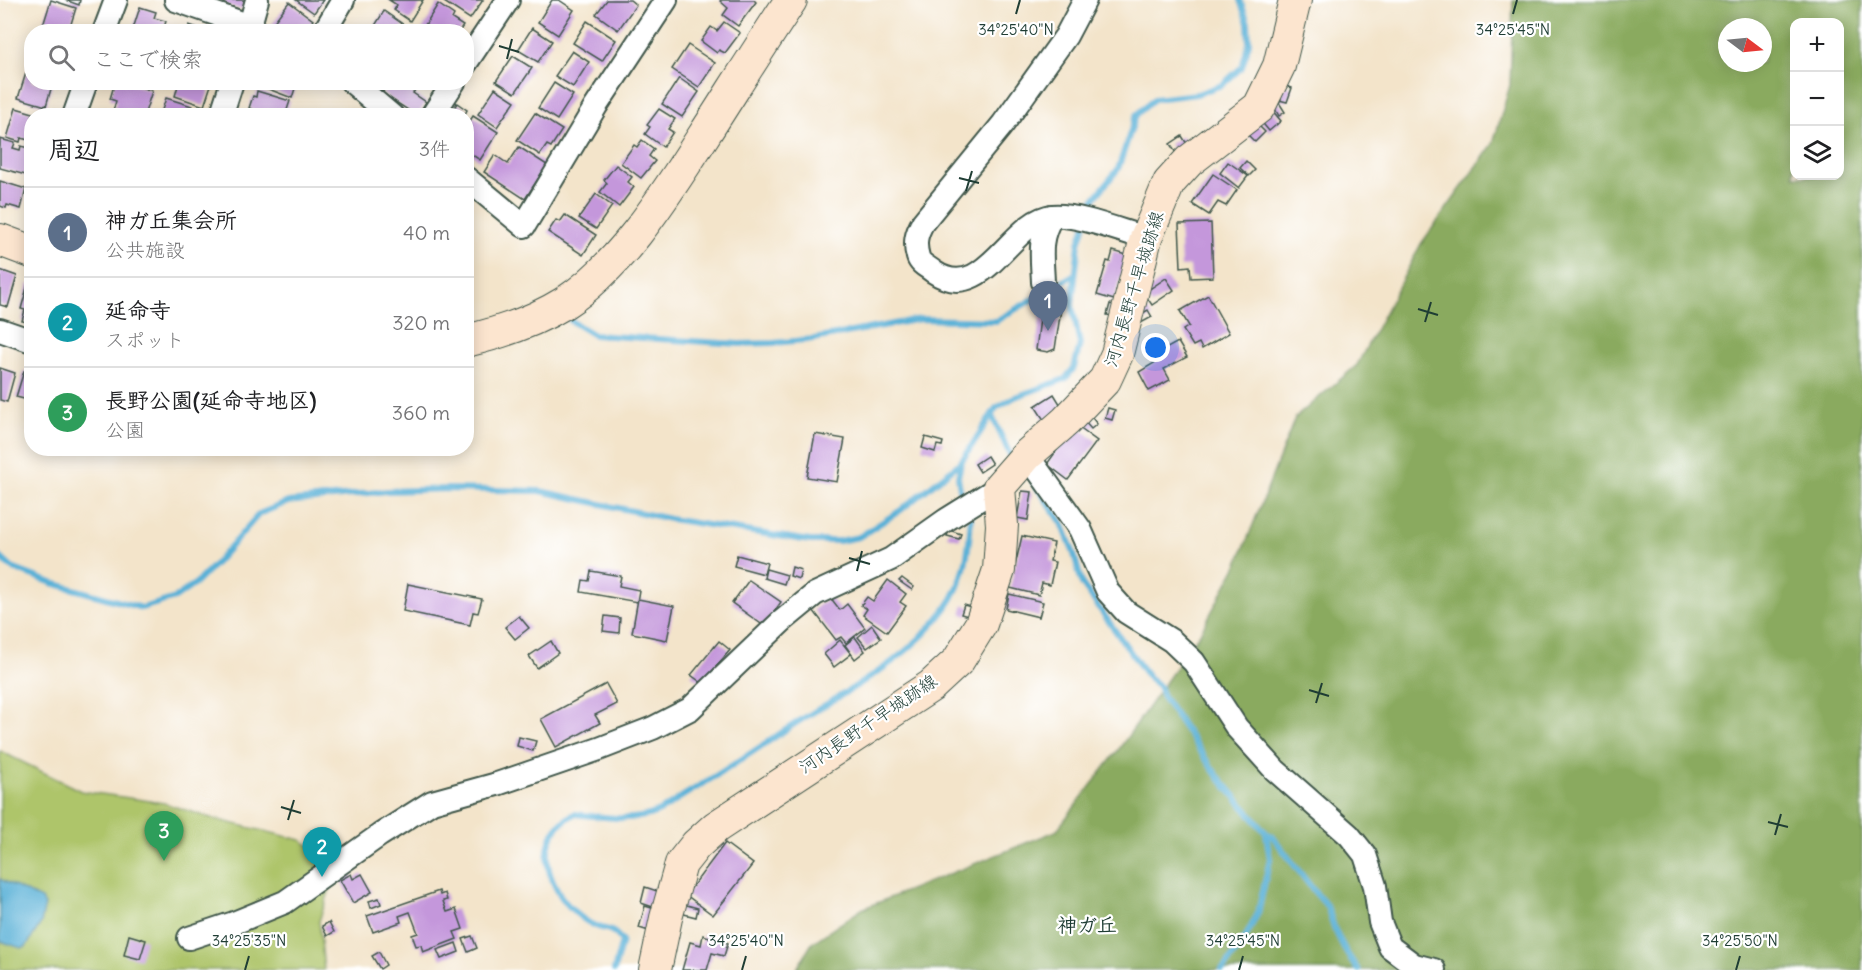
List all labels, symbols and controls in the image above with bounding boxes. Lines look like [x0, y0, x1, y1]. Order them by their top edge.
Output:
north arrow [1718, 18, 1772, 72]
map controls [1790, 18, 1844, 180]
button: + [1790, 18, 1844, 72]
text: 34°25'40"N [978, 20, 1054, 39]
text: 34°25'45"N [1476, 20, 1550, 39]
search box [24, 24, 474, 90]
icon: search [45, 41, 78, 74]
text: ここで検索 [93, 45, 203, 73]
button: − [1790, 72, 1844, 126]
button: layers [1790, 126, 1844, 180]
text: 周辺 [48, 133, 100, 166]
text: 3件 [419, 136, 450, 161]
text: 神ガ丘集会所 [105, 206, 237, 234]
street label: 河内長野千早城跡線 [1099, 208, 1168, 370]
text: 1 [64, 220, 71, 245]
text: 40 m [403, 220, 450, 245]
text: 公共施設 [105, 237, 185, 262]
pin: 1 [1028, 282, 1068, 331]
text: 延命寺 [105, 296, 171, 324]
text: 2 [62, 310, 73, 335]
text: 320 m [392, 310, 450, 335]
text: スポット [105, 327, 185, 352]
your location [1141, 333, 1170, 362]
text: 長野公園(延命寺地区) [105, 386, 316, 414]
text: 3 [62, 400, 73, 425]
text: 360 m [392, 400, 450, 425]
text: 公園 [105, 417, 145, 442]
street label: 河内長野千早城跡線 [794, 669, 941, 778]
pin: 3 [144, 812, 184, 861]
pin: 2 [302, 828, 342, 877]
district label: 神ガ丘 [1057, 912, 1117, 937]
text: 34°25'35"N [212, 931, 286, 950]
text: 34°25'40"N [708, 931, 784, 950]
text: 34°25'45"N [1206, 931, 1280, 950]
text: 34°25'50"N [1702, 931, 1778, 950]

